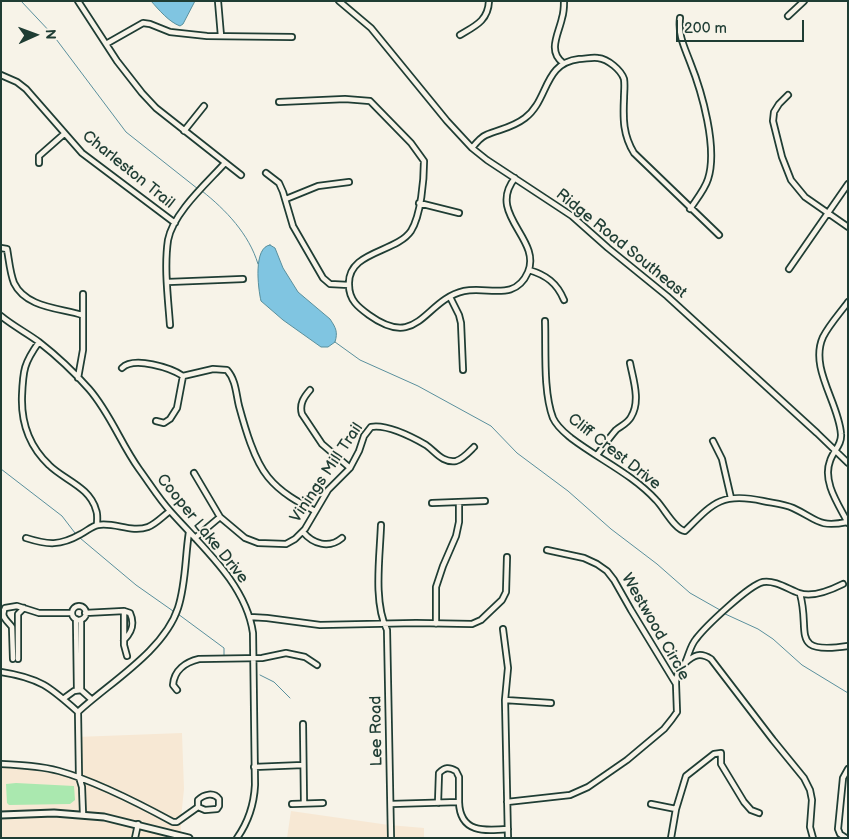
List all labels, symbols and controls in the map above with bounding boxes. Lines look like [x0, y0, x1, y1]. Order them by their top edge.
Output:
north arrow [10, 10, 60, 60]
scale bar [679, 10, 806, 42]
text: 200 m [684, 19, 727, 38]
text: N [42, 29, 59, 40]
street label: Charleston Trail [78, 127, 178, 213]
street label: Ridge Road Southeast [552, 185, 690, 303]
street label: Cliff Crest Drive [564, 410, 664, 494]
street label: Vinings Mill Trail [286, 419, 368, 527]
street label: Cooper Lake Drive [152, 470, 252, 588]
street label: Westwood Circle [617, 570, 693, 684]
street label: Lee Road [367, 695, 387, 767]

